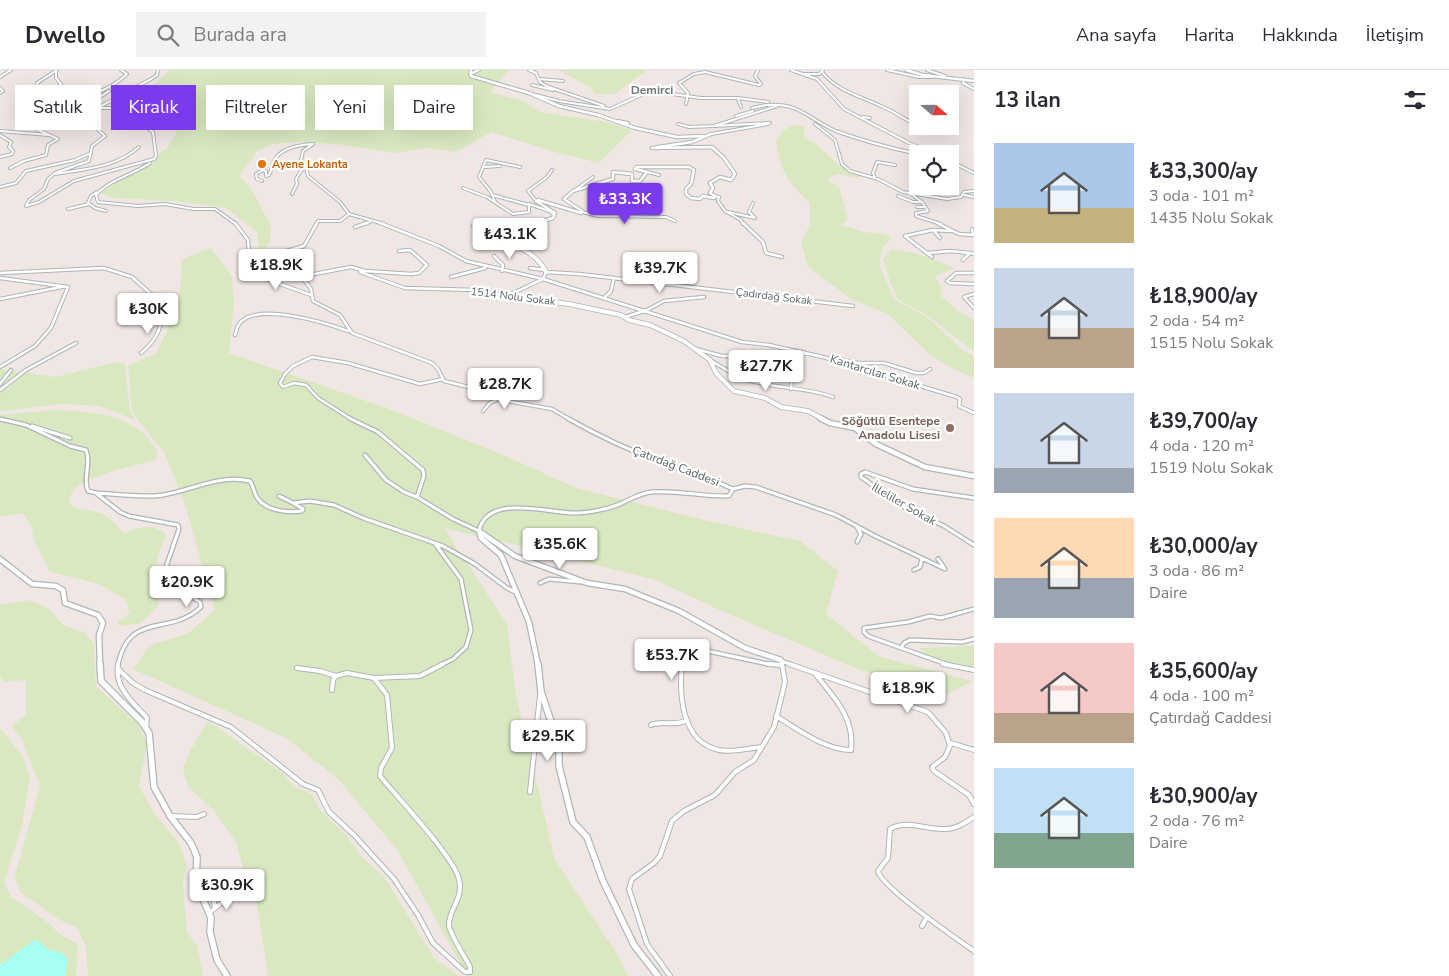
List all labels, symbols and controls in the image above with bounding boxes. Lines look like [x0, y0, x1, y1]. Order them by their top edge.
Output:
search box [136, 12, 486, 57]
text: Dwello [25, 19, 106, 51]
icon: search [154, 21, 182, 49]
text: Burada ara [194, 22, 287, 48]
text: Ana sayfa [1076, 23, 1156, 47]
text: Harita [1184, 23, 1234, 47]
text: Hakkında [1262, 23, 1338, 47]
text: İletişim [1366, 23, 1424, 47]
district label: Demirci [631, 82, 673, 98]
chip: Satılık [15, 85, 101, 130]
chip: Kiralık [111, 85, 196, 130]
chip: Filtreler [206, 85, 305, 130]
chip: Yeni [315, 85, 384, 130]
chip: Daire [394, 85, 473, 130]
north arrow [909, 85, 959, 135]
map controls [909, 85, 959, 195]
text: 13 ilan [994, 86, 1061, 114]
icon: filters [1401, 86, 1429, 114]
button: locate [909, 145, 959, 195]
place label: Ayene Lokanta [272, 157, 348, 172]
text: ₺33,300/ay [1149, 157, 1258, 185]
marker: Ayene Lokanta [256, 158, 268, 170]
icon: home [1034, 163, 1094, 223]
pin: ₺33.3K [584, 182, 666, 225]
text: 3 oda · 101 m² [1149, 185, 1254, 207]
text: ₺33.3K [599, 188, 652, 210]
text: 1435 Nolu Sokak [1149, 207, 1273, 229]
pin: ₺43.1K [469, 218, 551, 260]
text: ₺43.1K [484, 223, 537, 245]
pin: ₺18.9K [235, 248, 317, 291]
pin: ₺39.7K [619, 252, 701, 294]
text: ₺18.9K [250, 254, 303, 276]
text: ₺39.7K [634, 257, 687, 279]
text: ₺18,900/ay [1149, 282, 1258, 310]
street label: 1514 Nolu Sokak [470, 284, 557, 309]
street label: Çadırdağ Sokak [735, 284, 814, 309]
icon: home [1034, 288, 1094, 348]
pin: ₺30K [118, 292, 178, 335]
text: ₺30K [128, 298, 168, 320]
text: 2 oda · 54 m² [1149, 310, 1244, 332]
text: 1515 Nolu Sokak [1149, 332, 1273, 354]
pin: ₺27.7K [725, 350, 807, 392]
street label: Kantarcılar Sokak [828, 351, 923, 394]
text: ₺27.7K [740, 355, 793, 377]
pin: ₺28.7K [464, 368, 546, 410]
text: ₺28.7K [479, 373, 532, 395]
text: ₺39,700/ay [1149, 407, 1258, 435]
place label: Söğütlü Esentepe Anadolu Lisesi [841, 413, 940, 443]
icon: home [1034, 413, 1094, 473]
marker: Söğütlü Esentepe Anadolu Lisesi [944, 422, 956, 434]
text: 4 oda · 120 m² [1149, 435, 1254, 457]
street label: Çatırdağ Caddesi [630, 442, 722, 490]
text: 1519 Nolu Sokak [1149, 457, 1273, 479]
street label: İlleliler Sokak [869, 479, 940, 530]
pin: ₺35.6K [519, 528, 601, 570]
text: ₺30,000/ay [1149, 532, 1258, 560]
text: ₺35.6K [534, 533, 587, 555]
icon: home [1034, 538, 1094, 598]
text: 3 oda · 86 m² [1149, 560, 1244, 582]
pin: ₺20.9K [146, 566, 228, 608]
text: ₺20.9K [161, 571, 214, 593]
text: Daire [1149, 582, 1187, 604]
pin: ₺53.7K [631, 638, 713, 681]
text: ₺53.7K [646, 644, 699, 666]
text: ₺35,600/ay [1149, 657, 1258, 685]
icon: home [1034, 663, 1094, 723]
pin: ₺18.9K [867, 672, 949, 714]
text: ₺18.9K [882, 677, 935, 699]
text: 4 oda · 100 m² [1149, 685, 1254, 707]
text: Çatırdağ Caddesi [1149, 707, 1272, 729]
pin: ₺29.5K [507, 720, 589, 762]
text: ₺29.5K [522, 725, 575, 747]
text: ₺30,900/ay [1149, 782, 1258, 810]
icon: home [1034, 788, 1094, 848]
text: 2 oda · 76 m² [1149, 810, 1244, 832]
text: Daire [1149, 832, 1187, 854]
pin: ₺30.9K [186, 868, 268, 911]
text: ₺30.9K [201, 874, 254, 896]

